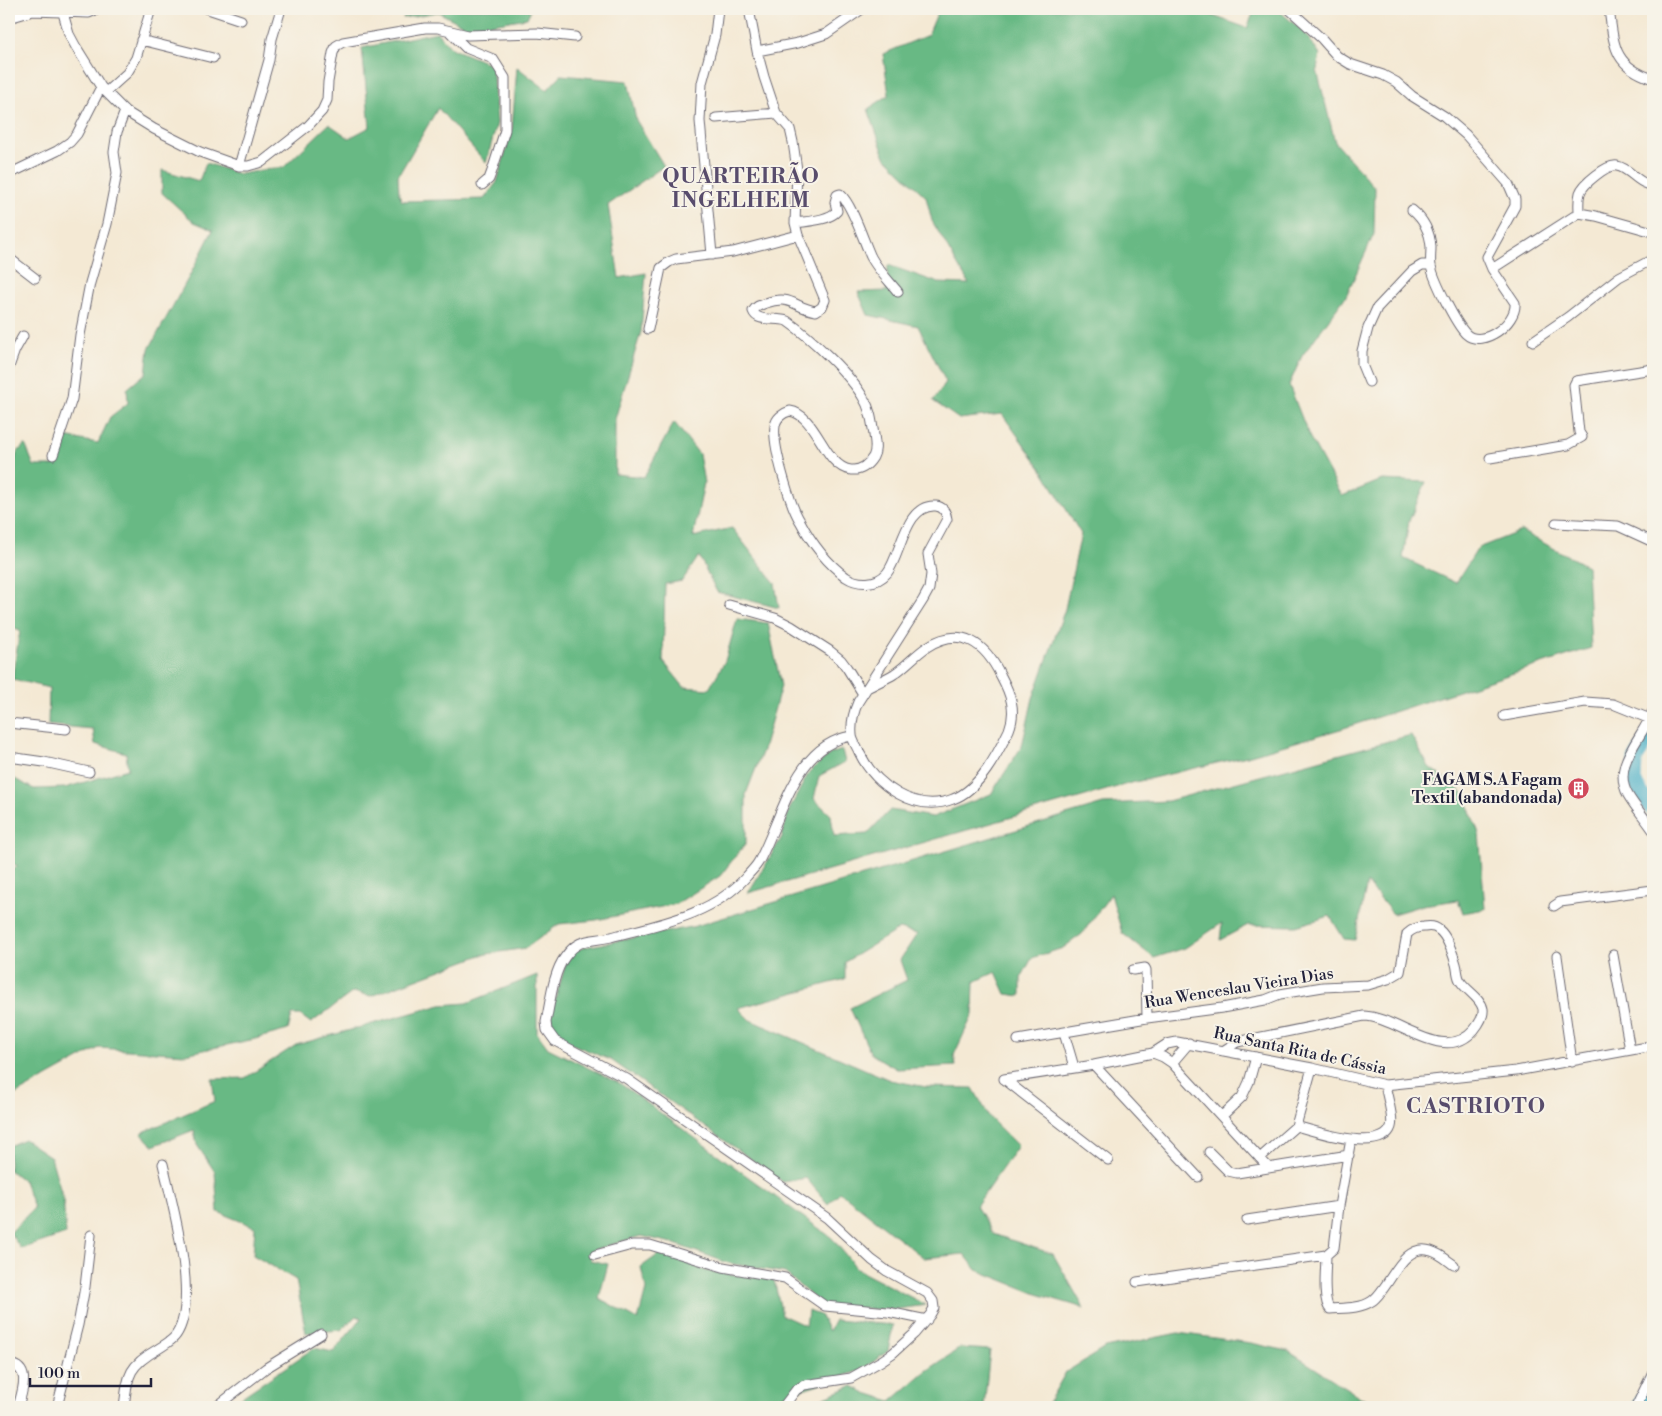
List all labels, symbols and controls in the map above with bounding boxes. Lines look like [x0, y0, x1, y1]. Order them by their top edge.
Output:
district label: QUARTEIRÃO INGELHEIM [662, 161, 820, 214]
place label: FAGAM S.A Fagam Textil (abandonada) [1412, 770, 1562, 808]
building icon: FAGAM S.A Fagam Textil (abandonada) [1566, 777, 1590, 801]
street label: Rua Wenceslau Vieira Dias [1143, 963, 1335, 1013]
street label: Rua Santa Rita de Cássia [1212, 1023, 1389, 1079]
district label: CASTRIOTO [1406, 1094, 1546, 1120]
scale bar [30, 1356, 151, 1388]
text: 100 m [38, 1364, 80, 1383]

